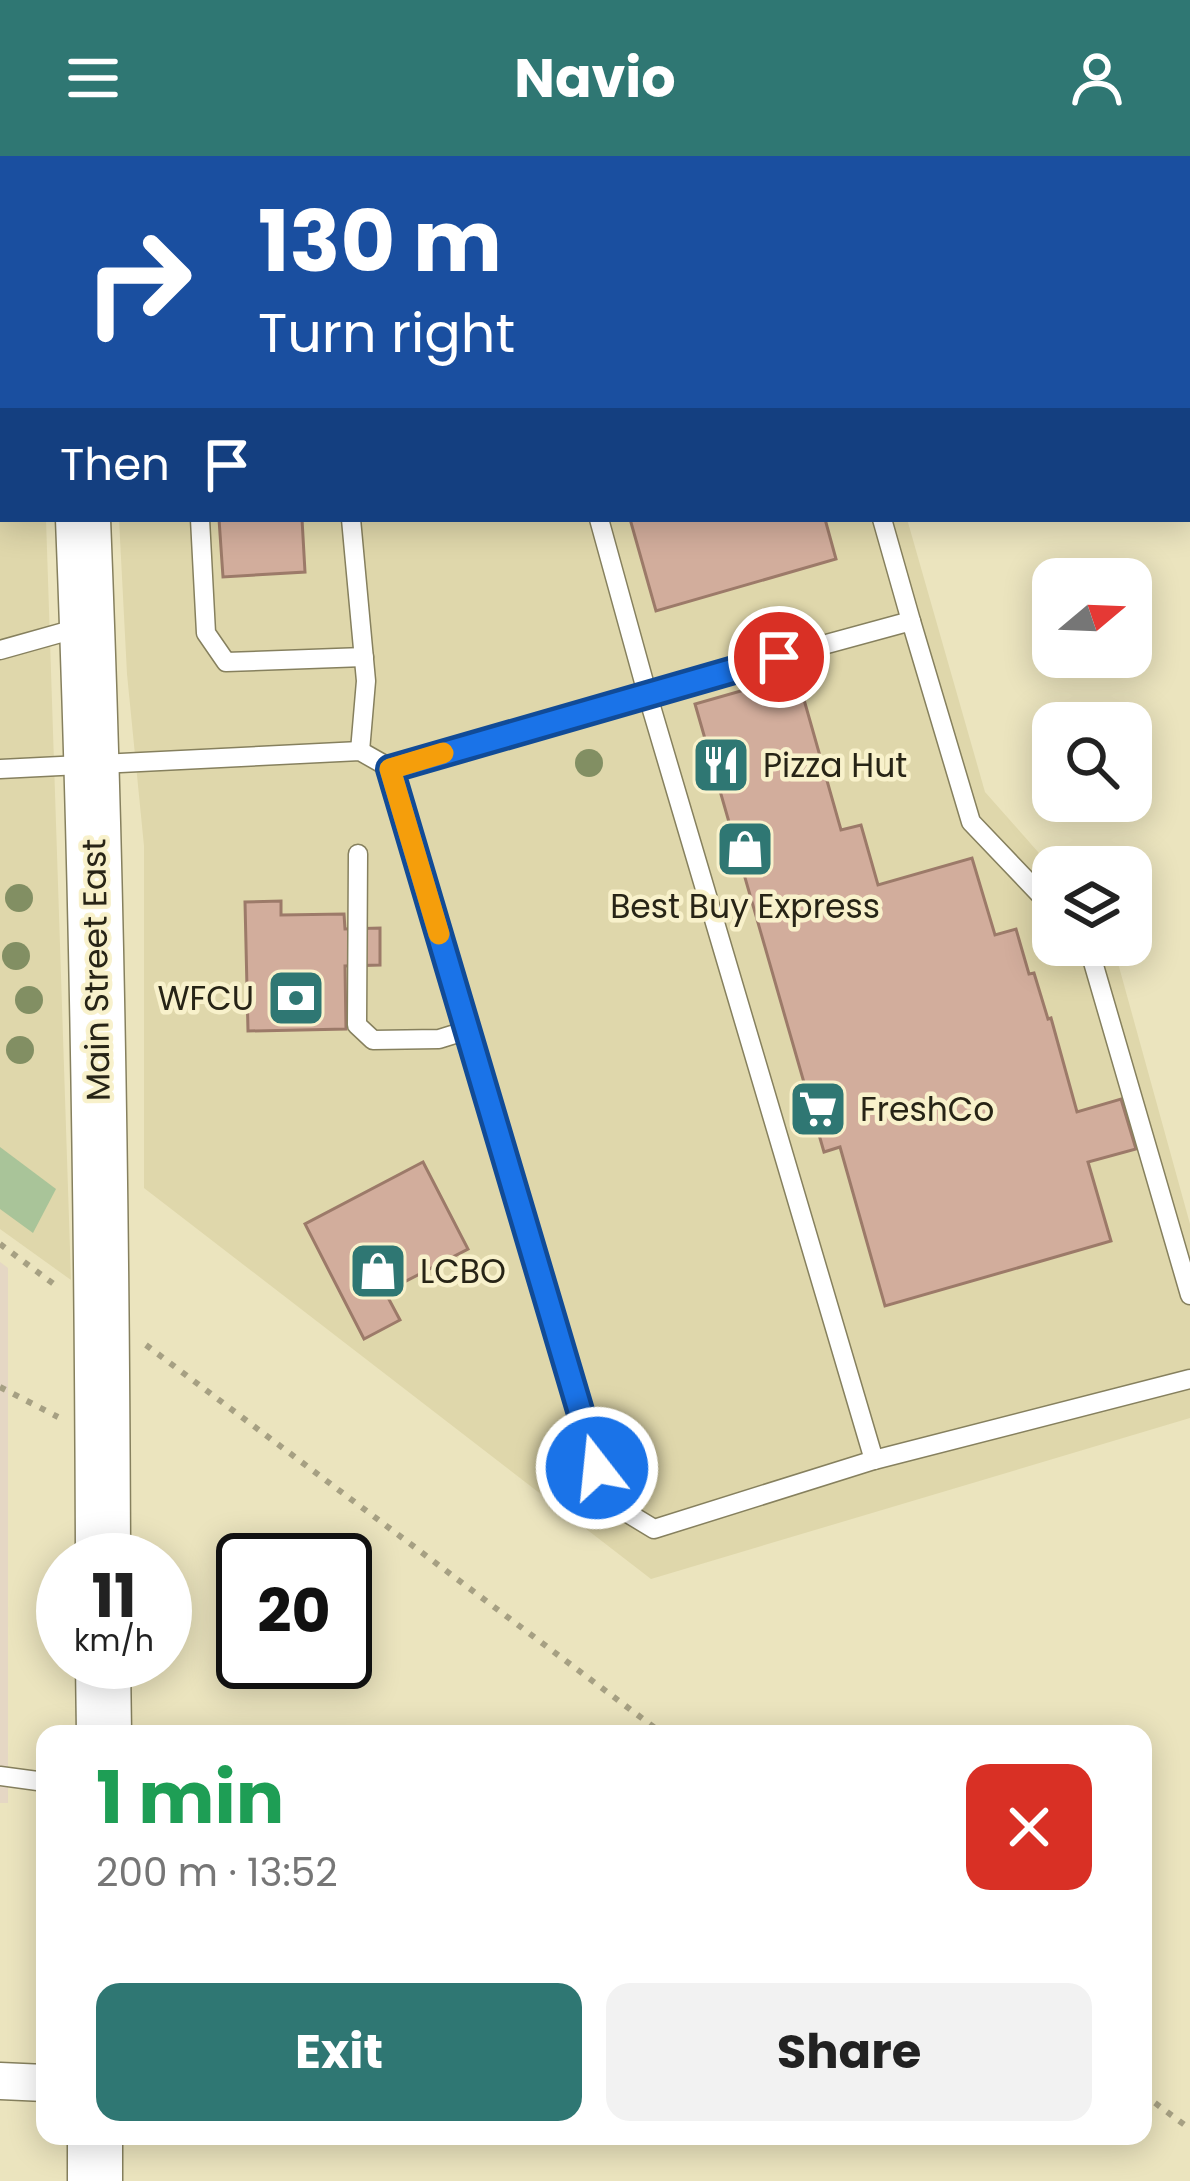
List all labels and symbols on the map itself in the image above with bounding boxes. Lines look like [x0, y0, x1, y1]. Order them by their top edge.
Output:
north arrow [1032, 558, 1152, 678]
pin [728, 606, 830, 708]
restaurant icon: Pizza Hut [690, 734, 752, 796]
place label: Pizza Hut [763, 742, 907, 789]
shop icon: Best Buy Express [714, 818, 776, 880]
street label: Main Street East [70, 838, 122, 1102]
place label: Best Buy Express [610, 883, 880, 930]
bank icon: WFCU [265, 967, 327, 1029]
place label: WFCU [157, 975, 254, 1022]
supermarket icon: FreshCo [787, 1078, 849, 1140]
place label: FreshCo [860, 1086, 994, 1133]
shop icon: LCBO [347, 1240, 409, 1302]
place label: LCBO [420, 1248, 506, 1295]
position arrow [534, 1405, 660, 1531]
speed limit sign: 20 [216, 1533, 372, 1689]

